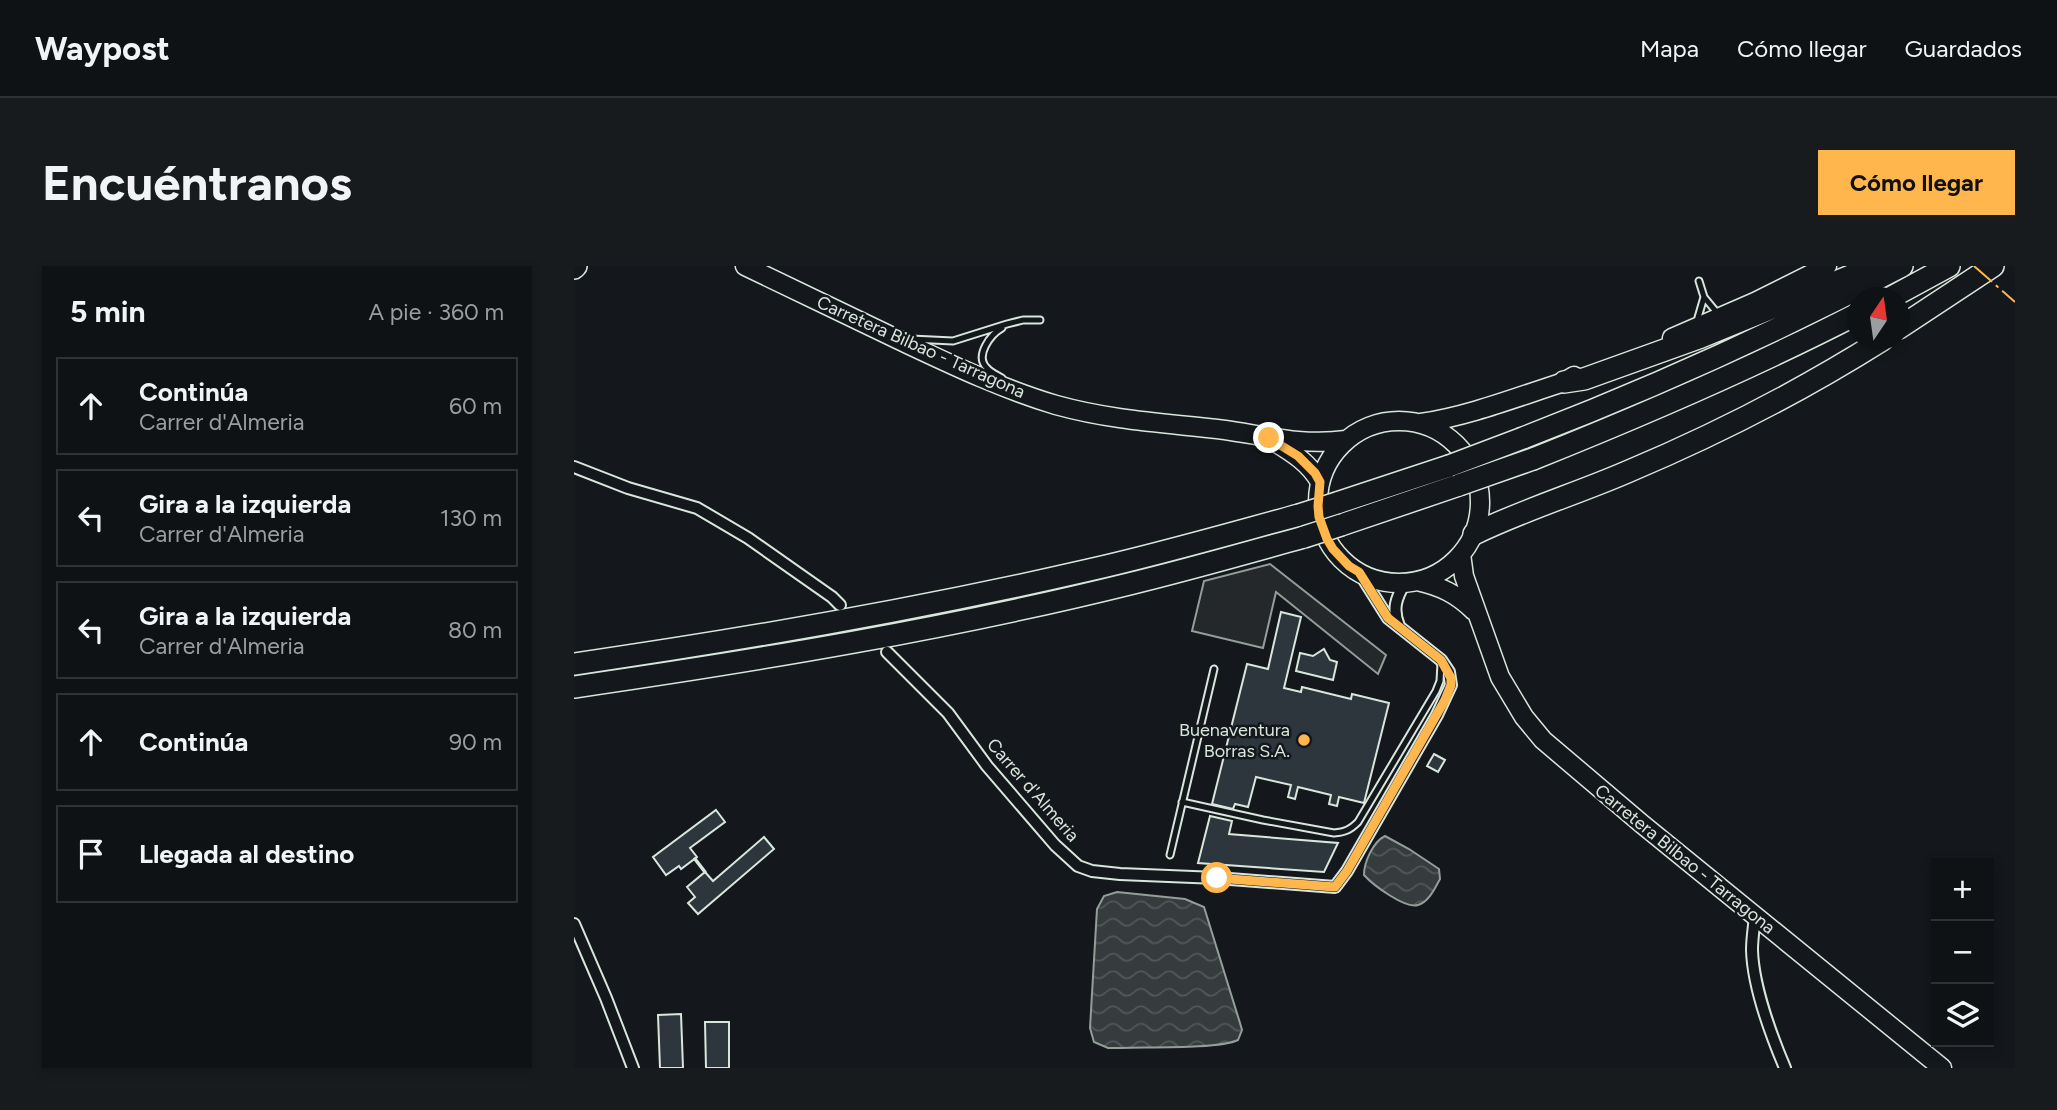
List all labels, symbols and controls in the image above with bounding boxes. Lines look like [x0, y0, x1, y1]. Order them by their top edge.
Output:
text: Waypost [35, 29, 170, 68]
text: Mapa [1640, 34, 1699, 63]
text: Cómo llegar [1737, 34, 1867, 63]
text: Guardados [1905, 34, 2022, 63]
button: Cómo llegar [1818, 150, 2015, 215]
text: Encuéntranos [42, 153, 352, 212]
north arrow [1847, 287, 1910, 350]
street label: Carretera Bilbao - Tarragona [813, 291, 1029, 403]
text: 5 min [70, 293, 146, 330]
text: A pie · 360 m [369, 298, 504, 326]
text: Continúa [139, 376, 248, 408]
icon: ahead [72, 387, 110, 425]
text: 60 m [449, 392, 502, 420]
text: Carrer d'Almeria [139, 408, 305, 436]
route end [1253, 422, 1284, 453]
text: Gira a la izquierda [139, 488, 351, 520]
icon: left [72, 499, 110, 537]
text: 130 m [440, 504, 502, 532]
text: Carrer d'Almeria [139, 520, 305, 548]
text: Gira a la izquierda [139, 600, 351, 632]
icon: left [72, 611, 110, 649]
text: 80 m [448, 616, 502, 644]
text: Carrer d'Almeria [139, 632, 305, 660]
place label: Buenaventura Borras S.A. [1179, 719, 1290, 762]
icon: ahead [72, 723, 110, 761]
text: Continúa [139, 726, 248, 758]
text: 90 m [449, 728, 502, 756]
marker: Buenaventura Borras S.A. [1296, 732, 1312, 748]
street label: Carrer d'Almeria [982, 734, 1084, 846]
street label: Carretera Bilbao - Tarragona [1590, 779, 1780, 939]
icon: arrive [72, 835, 110, 873]
text: Llegada al destino [139, 838, 354, 870]
map controls [1931, 858, 1994, 1047]
button: + [1931, 858, 1994, 921]
route start [1201, 862, 1232, 893]
button: − [1931, 921, 1994, 984]
button: layers [1931, 984, 1994, 1047]

